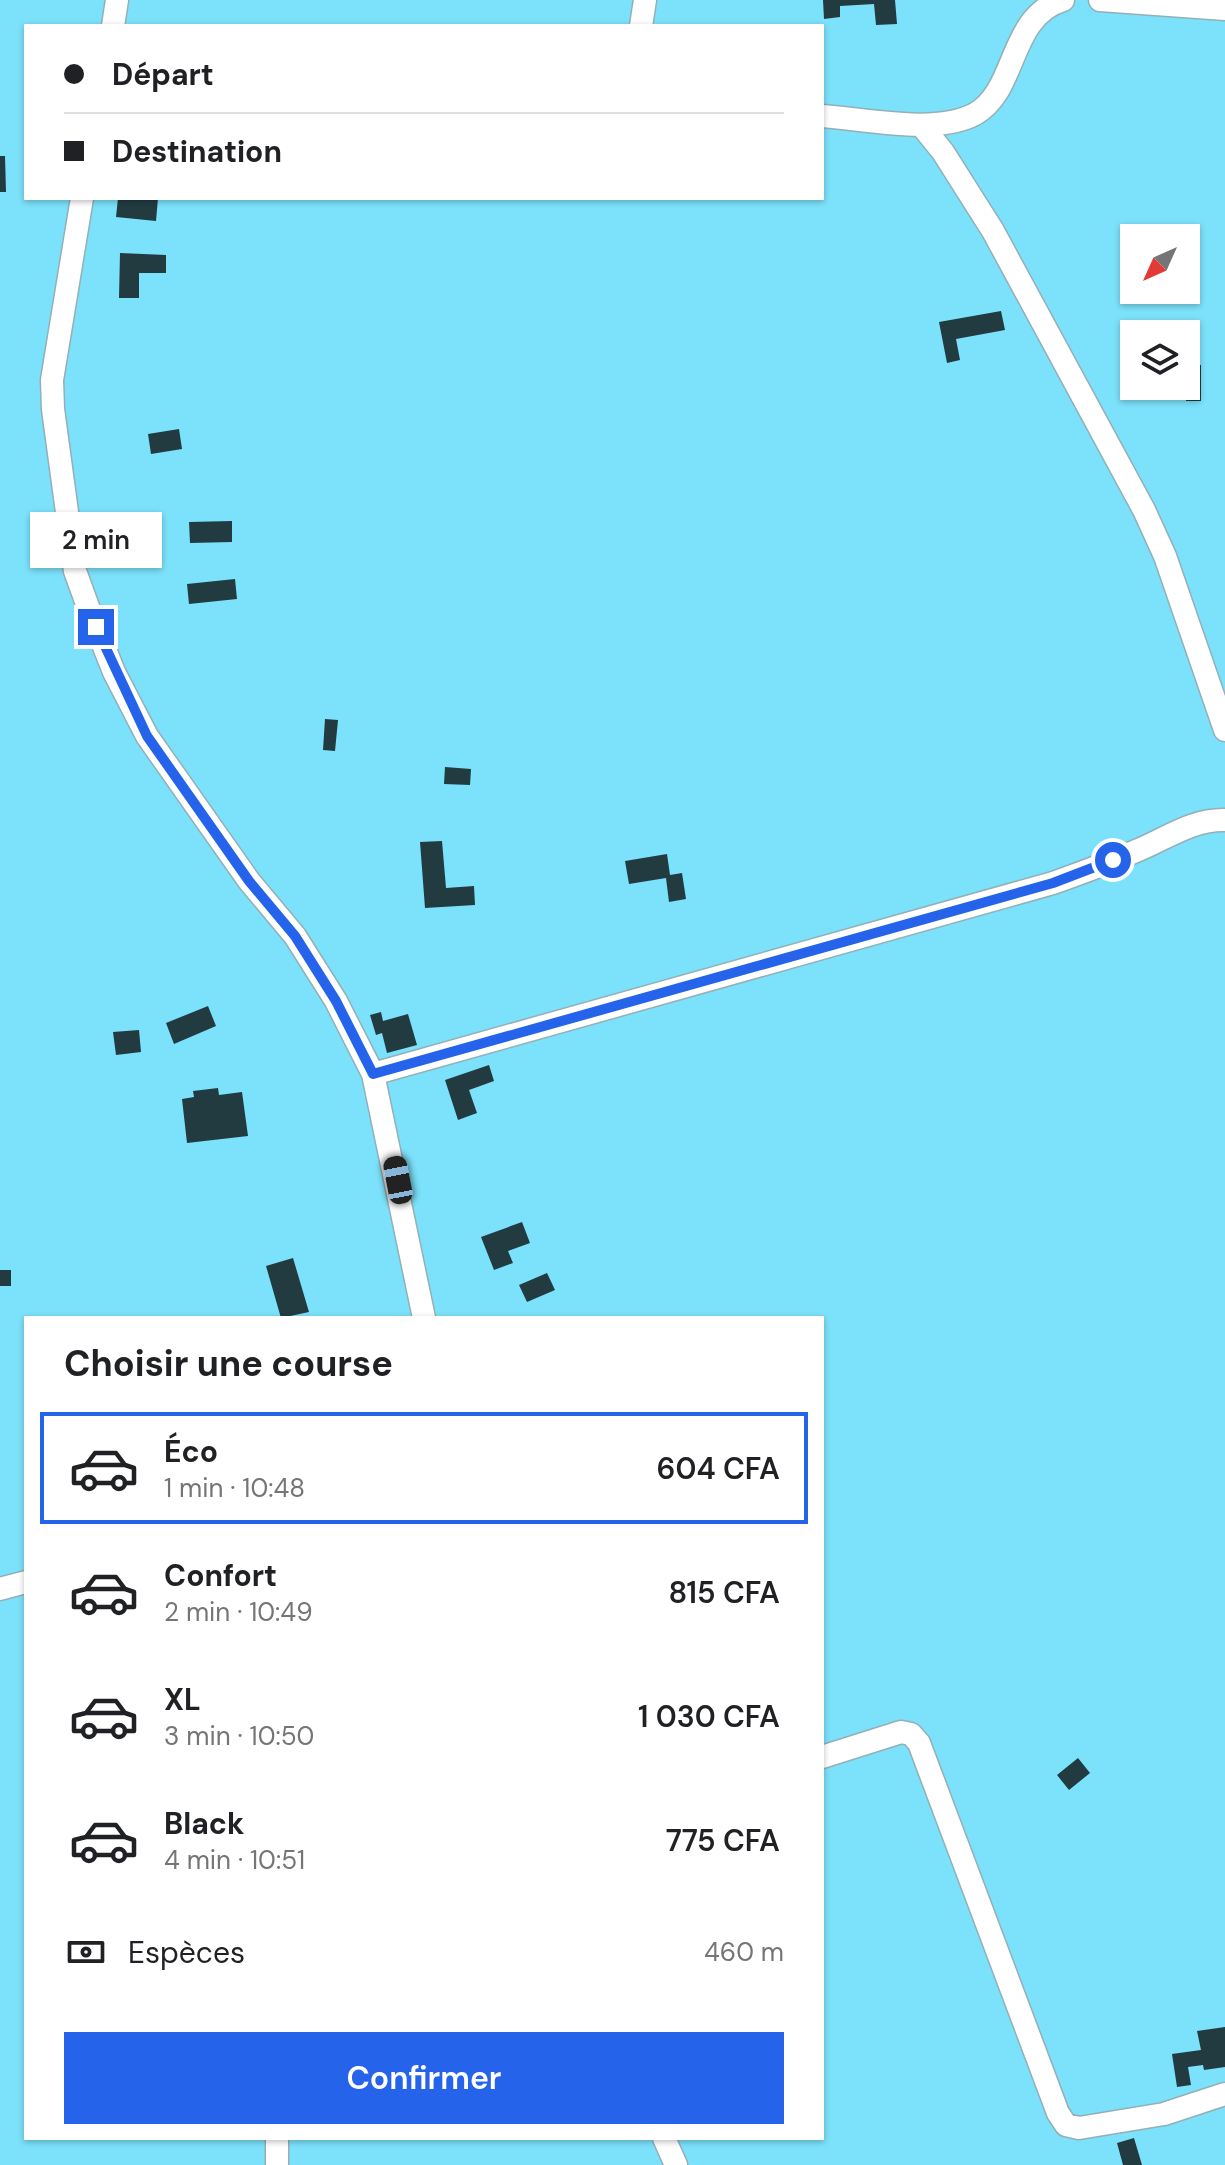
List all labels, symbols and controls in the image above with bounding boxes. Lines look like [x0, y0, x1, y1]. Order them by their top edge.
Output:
text: Départ [112, 55, 214, 94]
text: Destination [112, 132, 282, 171]
north arrow [1120, 224, 1200, 304]
map controls [1120, 224, 1200, 400]
button: layers [1120, 320, 1200, 400]
callout: 2 min [30, 511, 162, 567]
text: 2 min [62, 523, 130, 557]
route end [78, 609, 114, 645]
route start [1095, 842, 1131, 878]
car [382, 1154, 414, 1206]
text: Choisir une course [64, 1340, 393, 1387]
icon: car [68, 1432, 140, 1504]
text: Éco [164, 1432, 218, 1471]
text: 604 CFA [657, 1449, 780, 1488]
text: 1 min · 10:48 [164, 1471, 305, 1505]
icon: car [68, 1556, 140, 1628]
text: Confort [164, 1556, 277, 1595]
text: 815 CFA [668, 1573, 780, 1612]
text: 2 min · 10:49 [164, 1595, 312, 1629]
icon: car [68, 1680, 140, 1752]
text: XL [164, 1680, 201, 1719]
text: 1 030 CFA [638, 1697, 780, 1736]
text: 3 min · 10:50 [164, 1719, 314, 1753]
icon: car [68, 1804, 140, 1876]
text: Black [164, 1804, 244, 1843]
text: 775 CFA [666, 1821, 780, 1860]
text: 4 min · 10:51 [164, 1843, 305, 1877]
icon: cash [64, 1930, 108, 1974]
text: Espèces [128, 1933, 245, 1972]
text: 460 m [704, 1935, 784, 1969]
button: Confirmer [64, 2032, 784, 2124]

